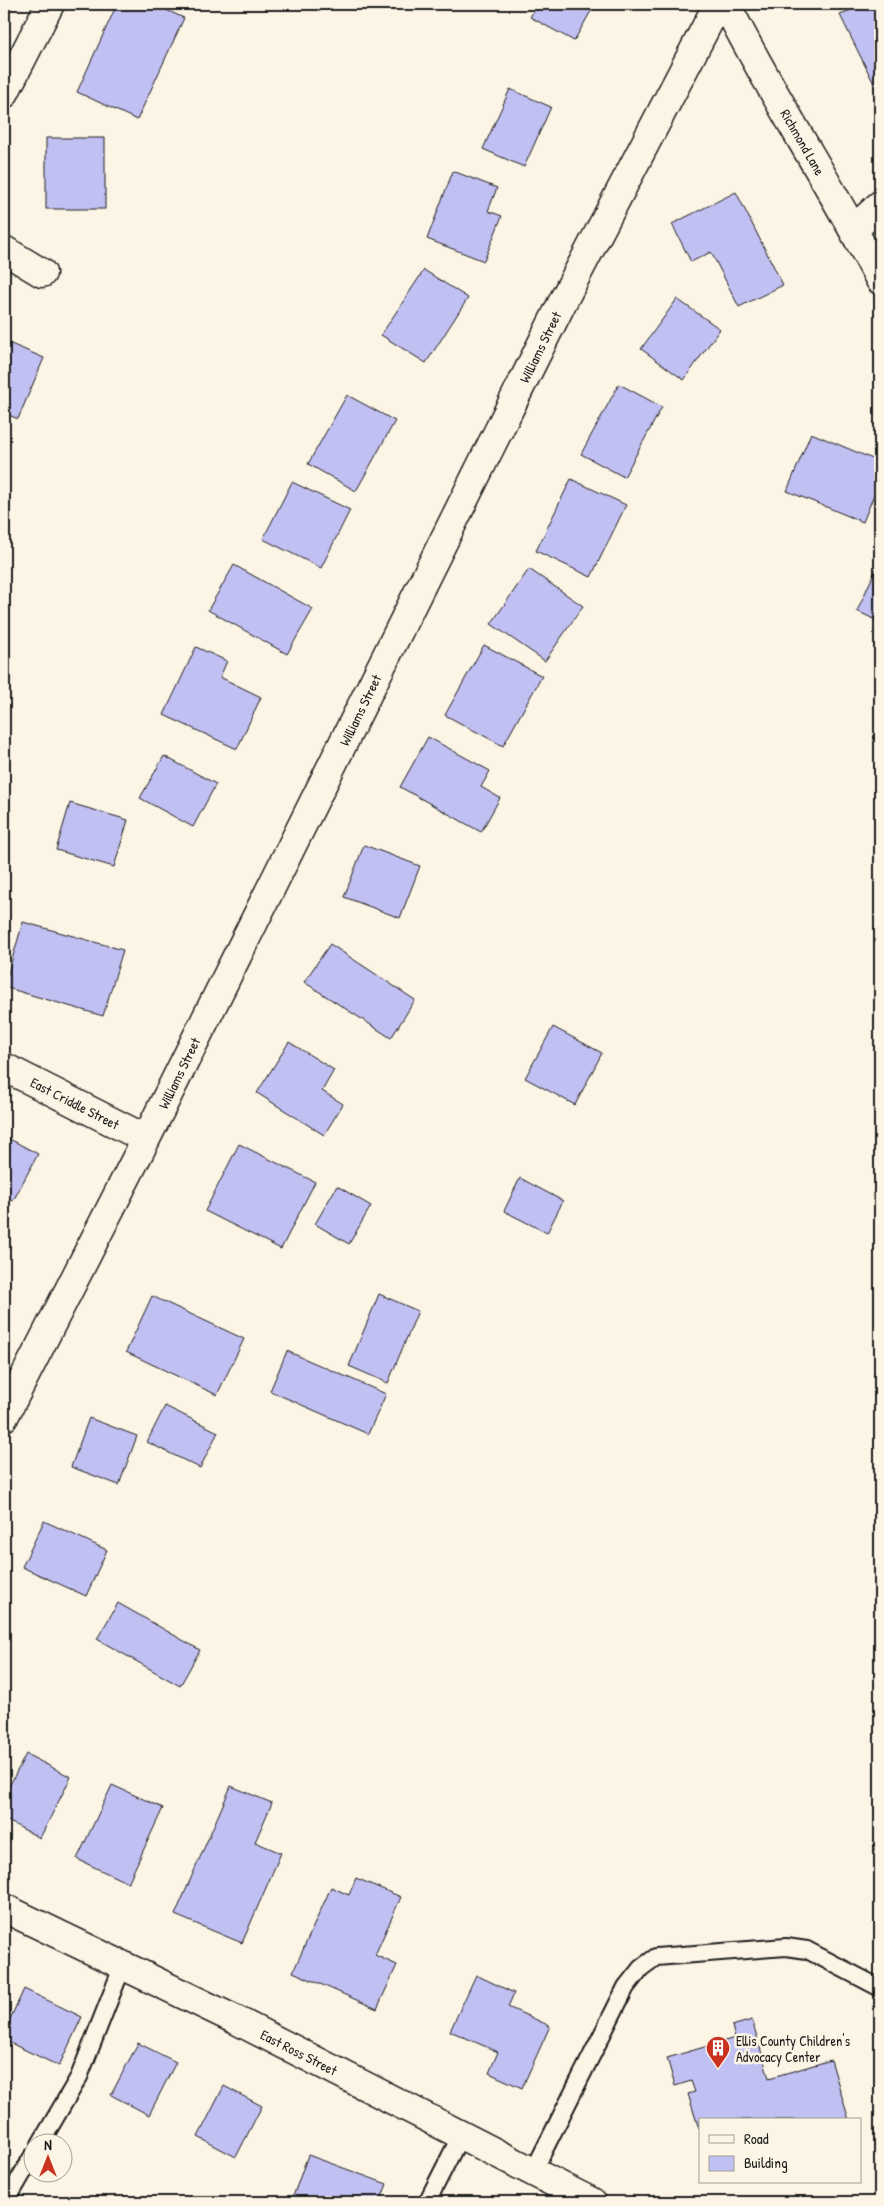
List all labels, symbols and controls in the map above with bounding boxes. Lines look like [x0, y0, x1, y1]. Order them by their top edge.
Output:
street label: Richmond Lane [776, 105, 830, 179]
street label: Williams Street [515, 308, 566, 386]
street label: Williams Street [335, 671, 386, 749]
street label: Williams Street [154, 1034, 205, 1112]
street label: East Criddle Street [27, 1072, 123, 1134]
street label: East Ross Street [257, 2025, 341, 2080]
place label: Ellis County Children's Advocacy Center [736, 2031, 850, 2067]
building icon: Ellis County Children's Advocacy Center [705, 2035, 731, 2069]
legend [699, 2118, 862, 2184]
text: Road [744, 2128, 769, 2149]
north arrow [22, 2134, 72, 2184]
text: N [44, 2135, 52, 2154]
text: Building [744, 2152, 788, 2173]

